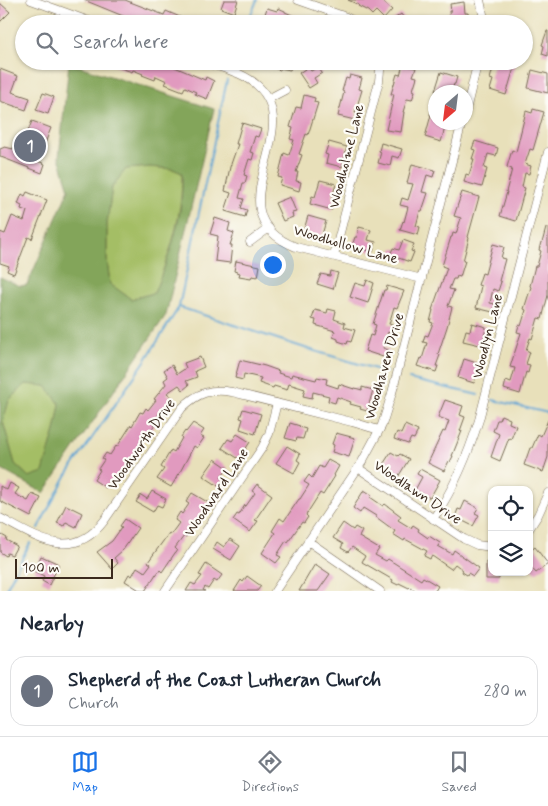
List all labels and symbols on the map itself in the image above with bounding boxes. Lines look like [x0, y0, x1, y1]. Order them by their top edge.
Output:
north arrow [428, 85, 473, 130]
street label: Woodholme Lane [324, 102, 370, 210]
pin: 1 [14, 127, 46, 165]
street label: Woodhollow Lane [291, 220, 400, 269]
your location [260, 252, 286, 278]
street label: Woodlyn Lane [468, 291, 508, 381]
street label: Woodhaven Drive [360, 311, 410, 422]
street label: Woodworth Drive [103, 395, 181, 494]
street label: Woodward Lane [180, 444, 254, 541]
street label: Woodlawn Drive [369, 456, 466, 530]
scale bar [15, 556, 112, 579]

